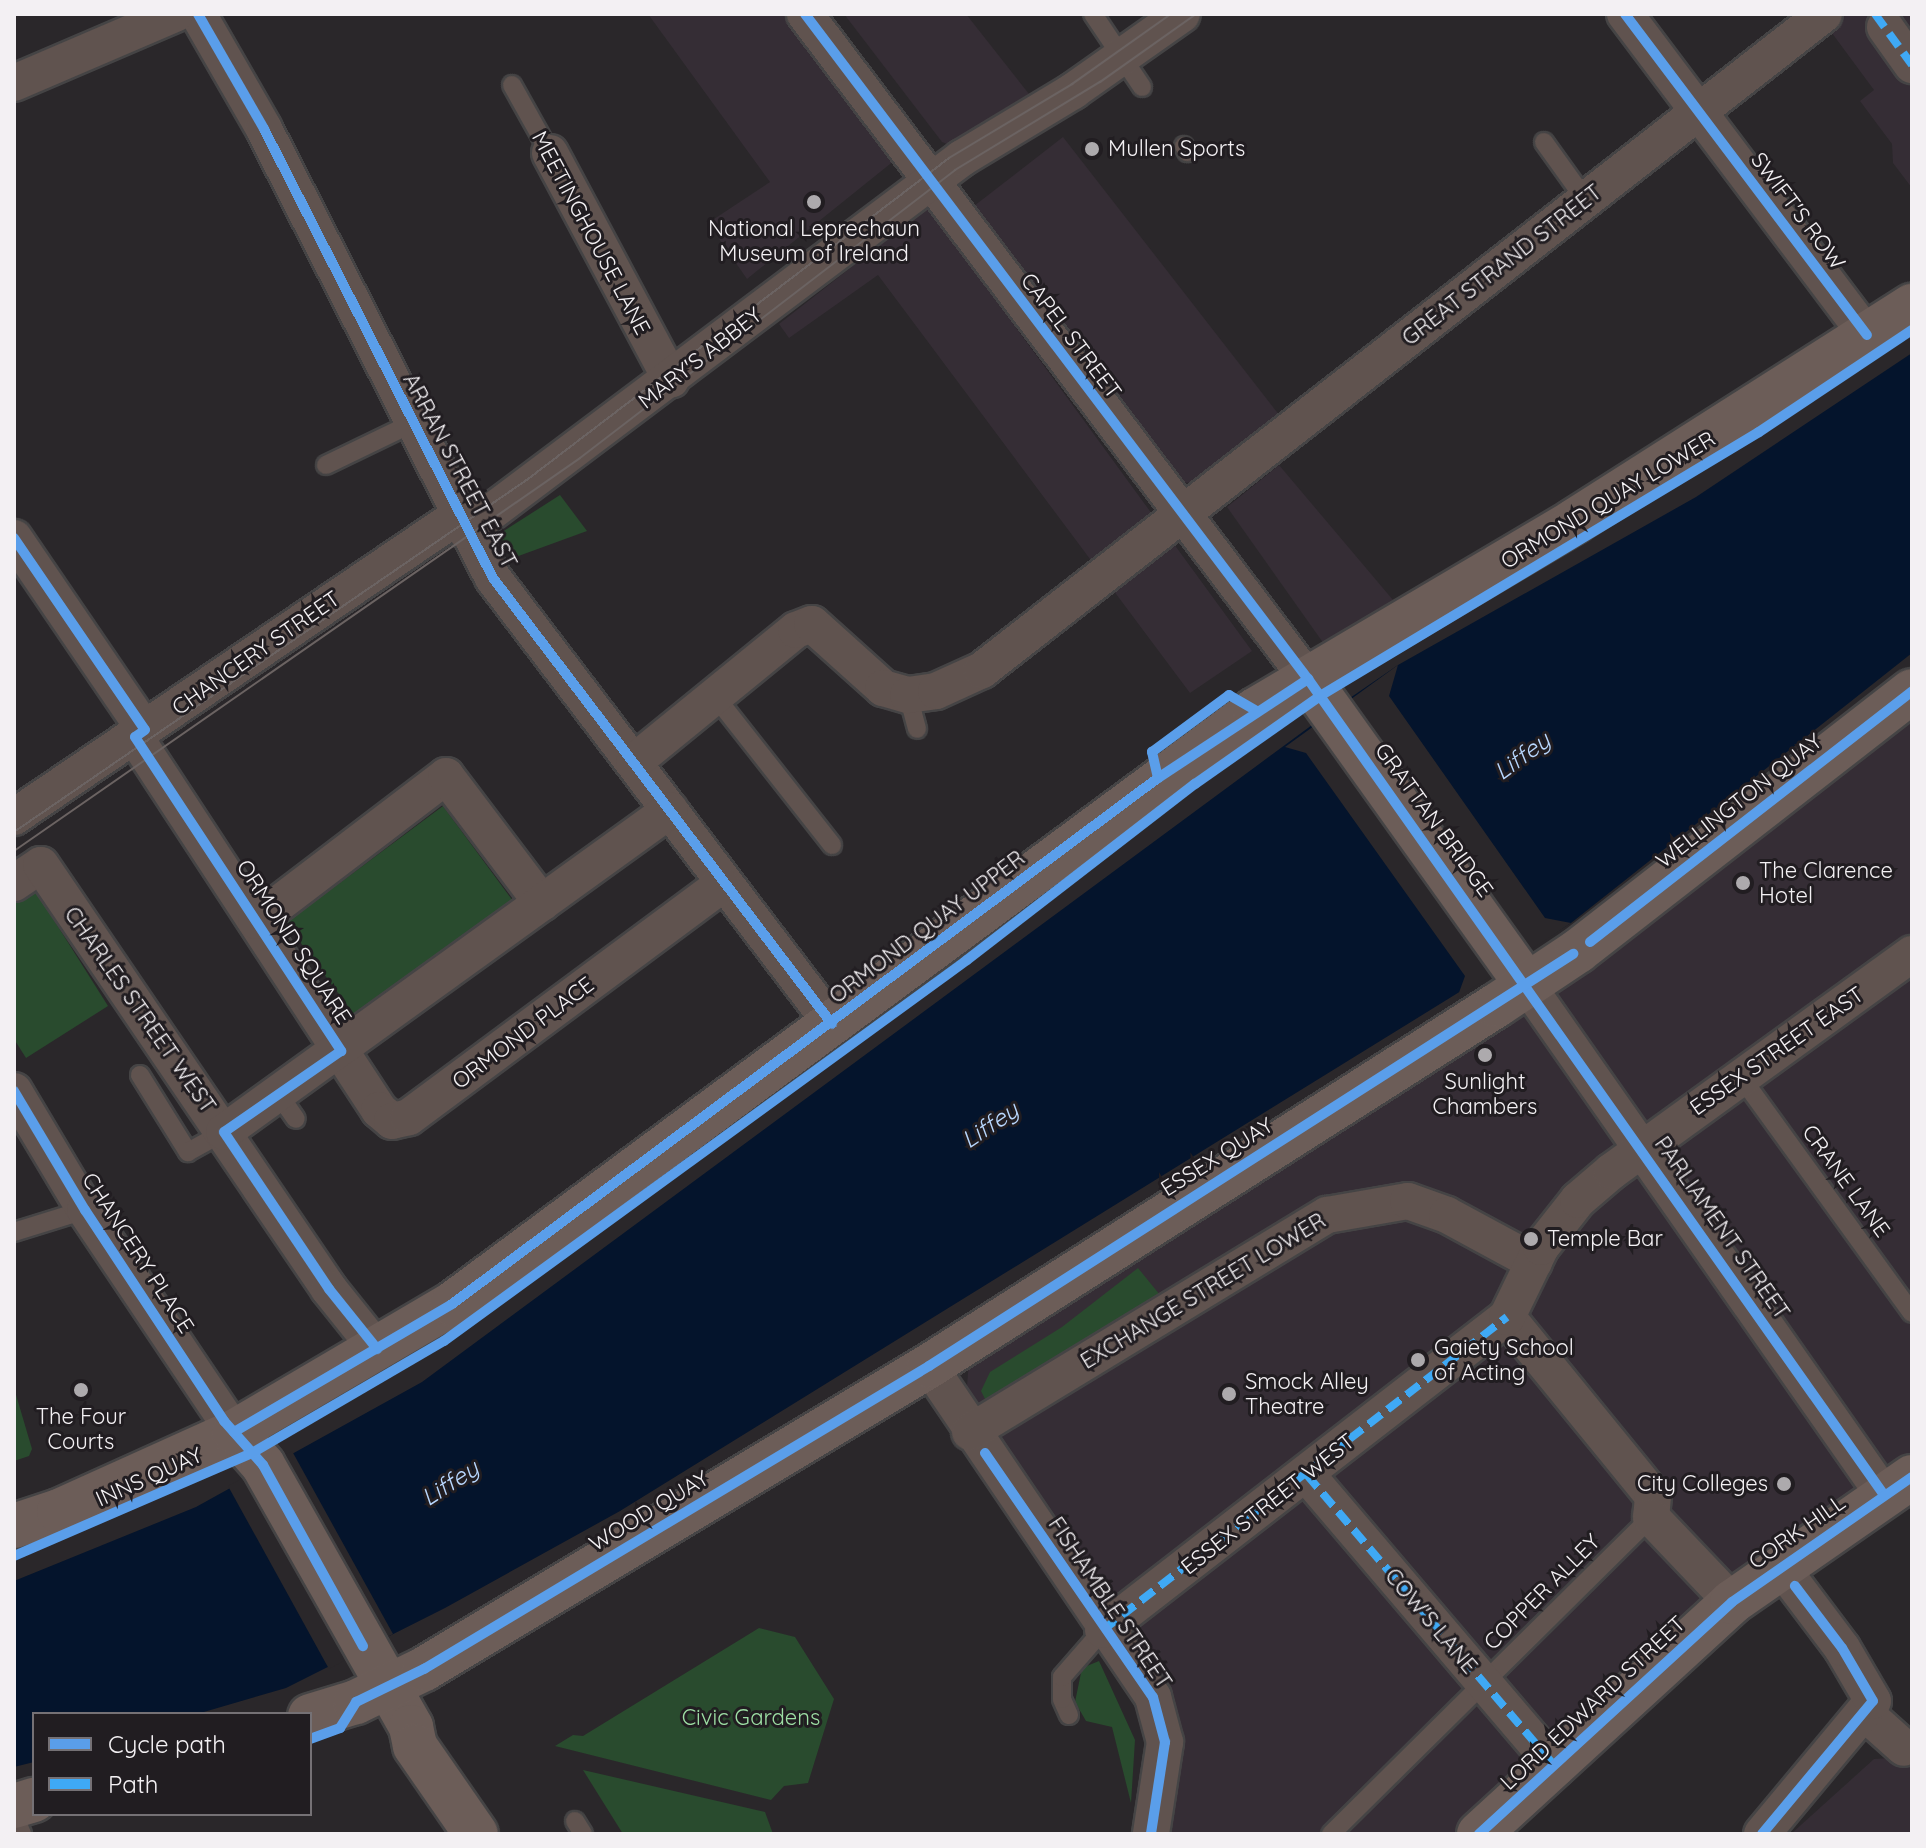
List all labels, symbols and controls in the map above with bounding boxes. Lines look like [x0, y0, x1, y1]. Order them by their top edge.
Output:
street label: MEETINGHOUSE LANE [526, 127, 656, 339]
place label: Mullen Sports [1108, 136, 1245, 162]
marker: Mullen Sports [1083, 140, 1101, 158]
street label: SWIFT'S ROW [1745, 147, 1851, 275]
street label: GREAT STRAND STREET [1397, 179, 1607, 351]
marker: National Leprechaun Museum of Ireland [805, 193, 823, 211]
place label: National Leprechaun Museum of Ireland [708, 215, 920, 266]
street label: CAPEL STREET [1015, 268, 1127, 404]
street label: MARY'S ABBEY [633, 302, 767, 414]
street label: ARRAN STREET EAST [397, 369, 523, 573]
street label: ORMOND QUAY LOWER [1496, 426, 1720, 574]
street label: CHANCERY STREET [167, 585, 345, 721]
water label: Liffey [1488, 726, 1556, 786]
street label: WELLINGTON QUAY [1651, 728, 1827, 874]
street label: GRATTAN BRIDGE [1369, 738, 1499, 902]
street label: ORMOND QUAY UPPER [824, 845, 1030, 1009]
street label: ORMOND SQUARE [231, 855, 357, 1029]
place label: The Clarence Hotel [1759, 857, 1893, 908]
marker: The Clarence Hotel [1734, 874, 1752, 892]
street label: CHARLES STREET WEST [59, 902, 221, 1118]
street label: ORMOND PLACE [447, 971, 599, 1095]
street label: ESSEX STREET EAST [1685, 981, 1869, 1121]
marker: Sunlight Chambers [1476, 1046, 1494, 1064]
place label: Sunlight Chambers [1433, 1068, 1537, 1120]
water label: Liffey [956, 1096, 1024, 1154]
street label: ESSEX QUAY [1156, 1112, 1278, 1202]
street label: CRANE LANE [1796, 1120, 1896, 1242]
street label: PARLIAMENT STREET [1649, 1131, 1795, 1325]
street label: CHANCERY PLACE [76, 1168, 200, 1338]
street label: EXCHANGE STREET LOWER [1076, 1207, 1330, 1375]
place label: Temple Bar [1547, 1226, 1663, 1252]
marker: Temple Bar [1522, 1230, 1540, 1248]
place label: Gaiety School of Acting [1434, 1334, 1574, 1386]
marker: Gaiety School of Acting [1409, 1351, 1427, 1369]
place label: Smock Alley Theatre [1245, 1368, 1369, 1420]
marker: The Four Courts [72, 1381, 90, 1399]
marker: Smock Alley Theatre [1220, 1385, 1238, 1403]
place label: The Four Courts [36, 1403, 126, 1454]
street label: ESSEX STREET WEST [1176, 1428, 1360, 1580]
street label: INNS QUAY [92, 1442, 206, 1512]
water label: Liffey [416, 1454, 484, 1512]
street label: WOOD QUAY [584, 1465, 714, 1557]
place label: City Colleges [1637, 1471, 1768, 1497]
marker: City Colleges [1775, 1475, 1793, 1493]
street label: CORK HILL [1744, 1489, 1850, 1575]
street label: FISHAMBLE STREET [1043, 1512, 1177, 1694]
street label: COPPER ALLEY [1479, 1529, 1605, 1655]
street label: COW'S LANE [1379, 1563, 1483, 1679]
street label: LORD EDWARD STREET [1495, 1610, 1691, 1796]
park label: Civic Gardens [682, 1705, 820, 1731]
legend [32, 1712, 312, 1816]
text: Cycle path [108, 1729, 226, 1759]
text: Path [108, 1769, 159, 1799]

